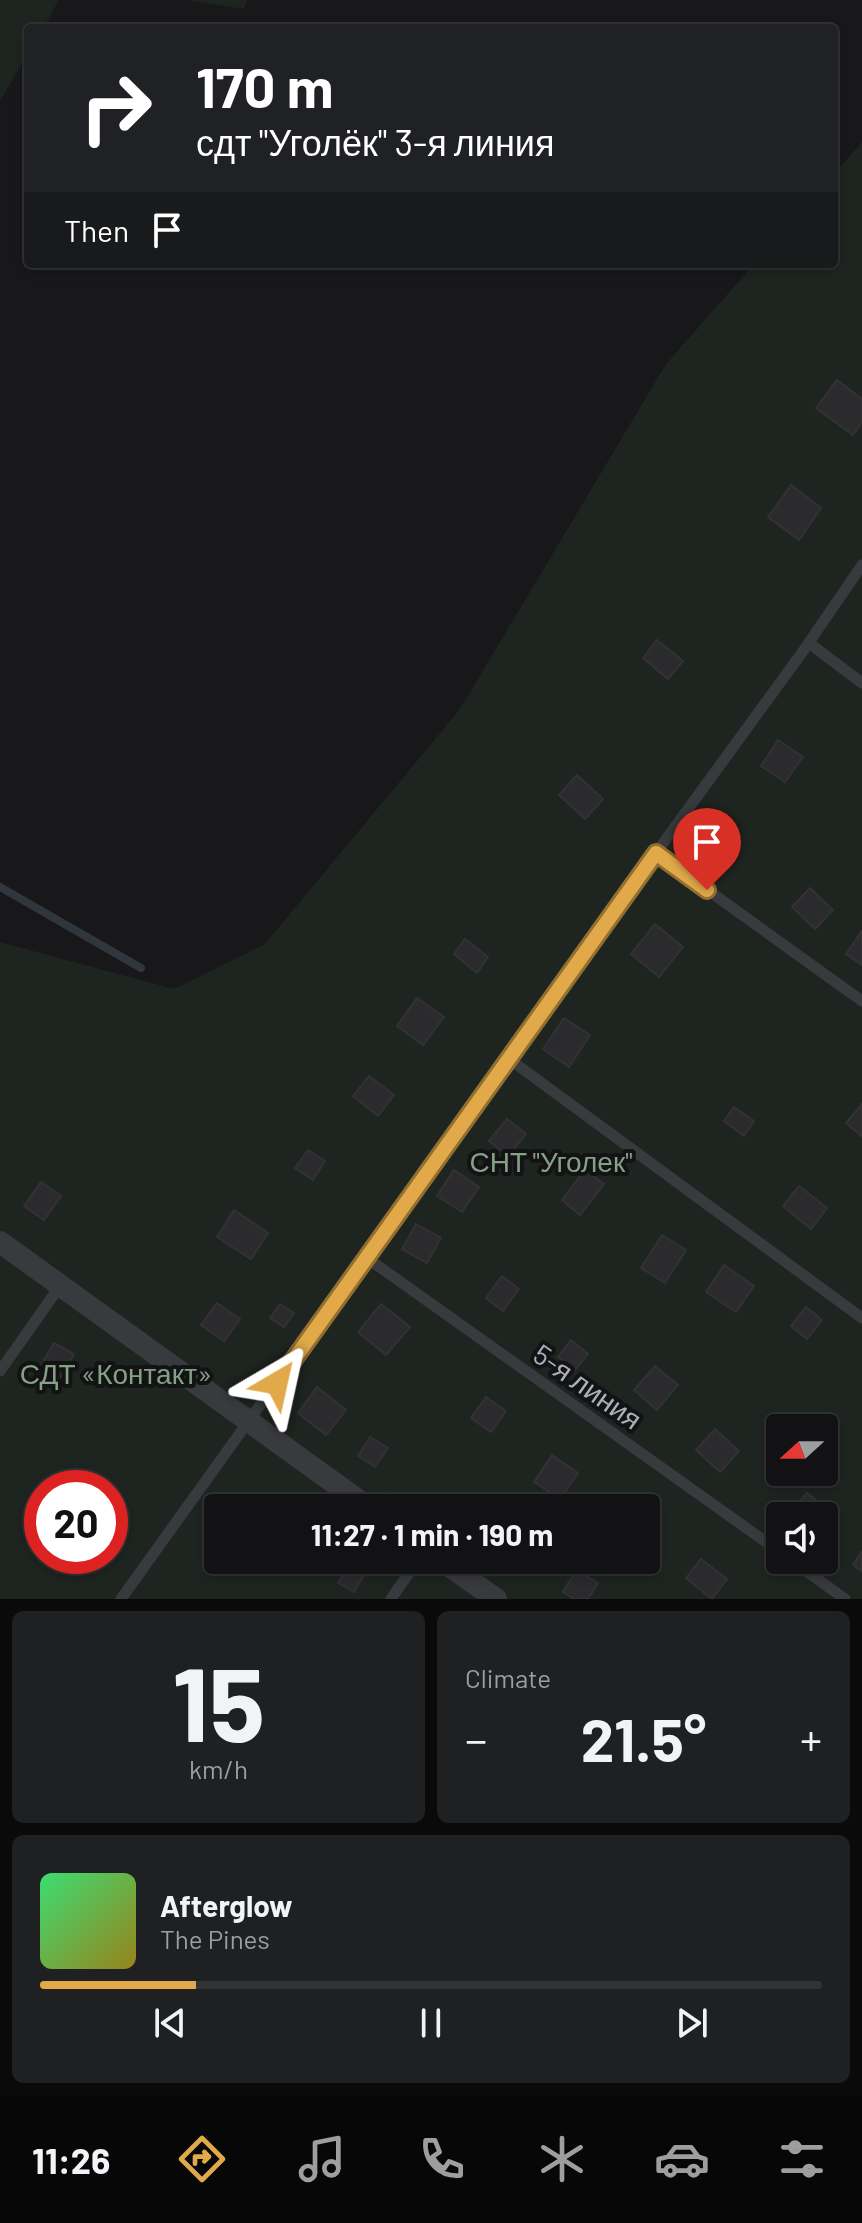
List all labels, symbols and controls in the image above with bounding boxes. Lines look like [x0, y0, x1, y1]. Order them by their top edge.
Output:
text: 170 m [196, 52, 333, 119]
icon: right [64, 56, 168, 160]
text: сдт "Уголёк" 3-я линия [196, 120, 554, 163]
icon: arrive [145, 208, 189, 252]
text: Then [64, 212, 129, 248]
pin [673, 808, 741, 890]
icon: arrive [685, 820, 729, 864]
park label: СНТ "Уголек" [469, 1144, 633, 1178]
street label: 5-я линия [527, 1336, 649, 1436]
position arrow [235, 1341, 319, 1425]
park label: СДТ «Контакт» [20, 1356, 212, 1390]
north arrow [766, 1414, 838, 1486]
map controls [766, 1414, 838, 1574]
speed limit sign: 20 [24, 1470, 128, 1574]
button: sound [766, 1502, 838, 1574]
text: 11:27 · 1 min · 190 m [311, 1516, 553, 1552]
text: 15 [172, 1638, 265, 1763]
text: Climate [465, 1662, 551, 1693]
text: 21.5° [581, 1702, 706, 1774]
text: − [465, 1712, 487, 1765]
text: + [800, 1712, 822, 1765]
text: km/h [189, 1753, 248, 1784]
text: Afterglow [160, 1887, 293, 1923]
text: The Pines [160, 1923, 270, 1954]
icon: previous [148, 2001, 192, 2045]
icon: pause [409, 2001, 453, 2045]
icon: next [670, 2001, 714, 2045]
icon: directions [174, 2131, 230, 2187]
icon: music [294, 2131, 350, 2187]
icon: phone [414, 2131, 470, 2187]
icon: climate [534, 2131, 590, 2187]
icon: car [654, 2131, 710, 2187]
icon: filters [774, 2131, 830, 2187]
text: 11:26 [32, 2138, 110, 2181]

